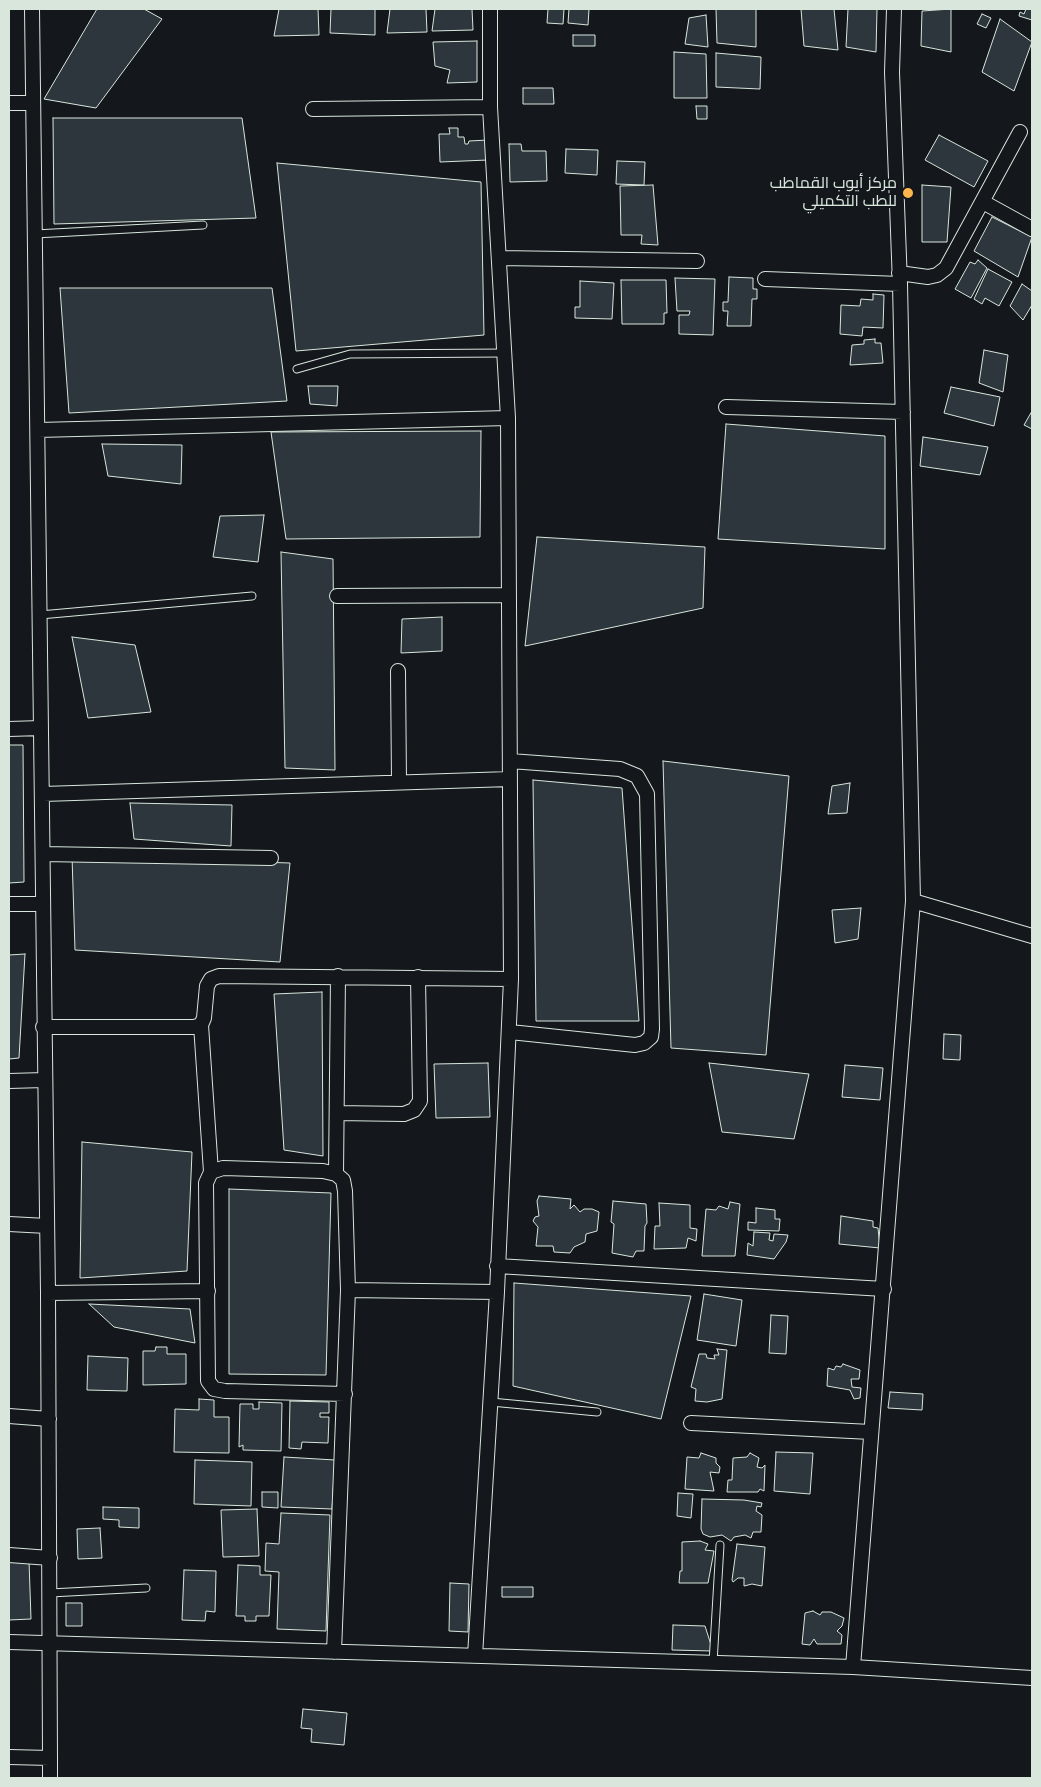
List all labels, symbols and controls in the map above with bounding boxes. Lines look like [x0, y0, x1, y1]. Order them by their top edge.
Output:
place label: مركز أيوب القماطب للطب التكميلي [770, 174, 897, 212]
marker: مركز أيوب القماطب للطب التكميلي [901, 186, 915, 200]

